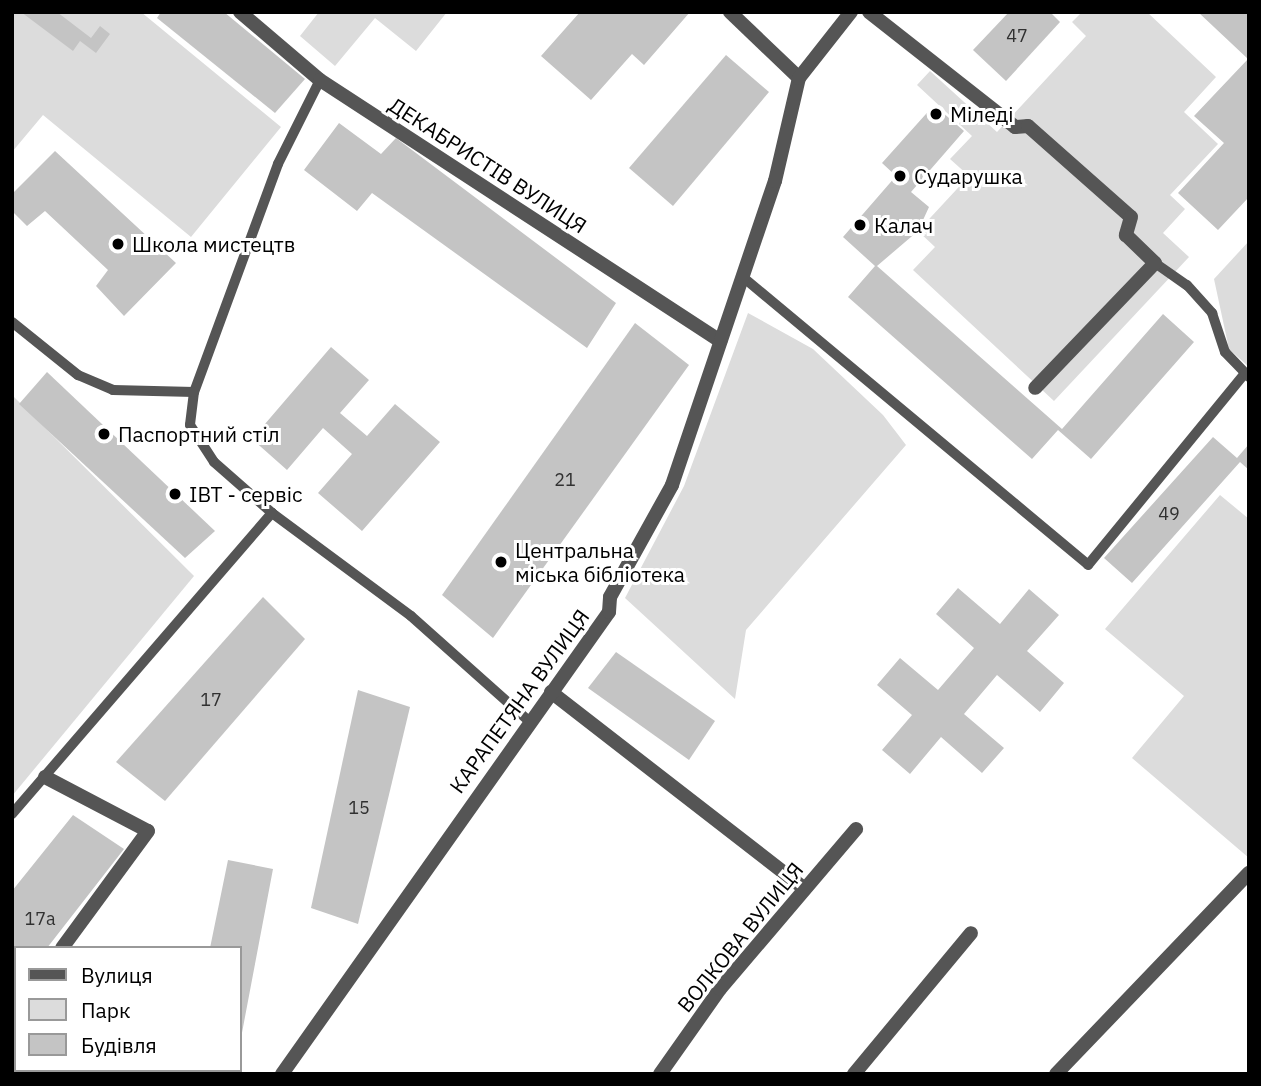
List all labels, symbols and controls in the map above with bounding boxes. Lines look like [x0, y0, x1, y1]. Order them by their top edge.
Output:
house number: 47 [1006, 25, 1028, 47]
street label: ДЕКАБРИСТІВ ВУЛИЦЯ [385, 92, 591, 238]
place label: Міледі [950, 101, 1013, 127]
marker: Міледі [928, 106, 944, 122]
place label: Сударушка [914, 163, 1023, 189]
marker: Сударушка [892, 168, 908, 184]
place label: Калач [874, 212, 933, 238]
marker: Калач [852, 217, 868, 233]
place label: Школа мистецтв [132, 231, 295, 257]
marker: Школа мистецтв [110, 236, 126, 252]
place label: Паспортний стіл [118, 421, 280, 447]
marker: Паспортний стіл [96, 426, 112, 442]
house number: 21 [554, 469, 576, 491]
place label: ІВТ - сервіс [189, 481, 303, 507]
marker: ІВТ - сервіс [167, 486, 183, 502]
house number: 49 [1158, 503, 1180, 525]
place label: Центральна міська бібліотека [515, 537, 685, 587]
marker: Центральна міська бібліотека [493, 554, 509, 570]
street label: КАРАПЕТЯНА ВУЛИЦЯ [444, 604, 594, 798]
house number: 17 [200, 689, 222, 711]
house number: 15 [348, 797, 370, 819]
street label: ВОЛКОВА ВУЛИЦЯ [672, 857, 808, 1017]
house number: 17а [24, 908, 56, 930]
legend [14, 946, 242, 1072]
text: Вулиця [81, 961, 153, 989]
text: Парк [81, 996, 131, 1024]
text: Будівля [81, 1031, 157, 1059]

